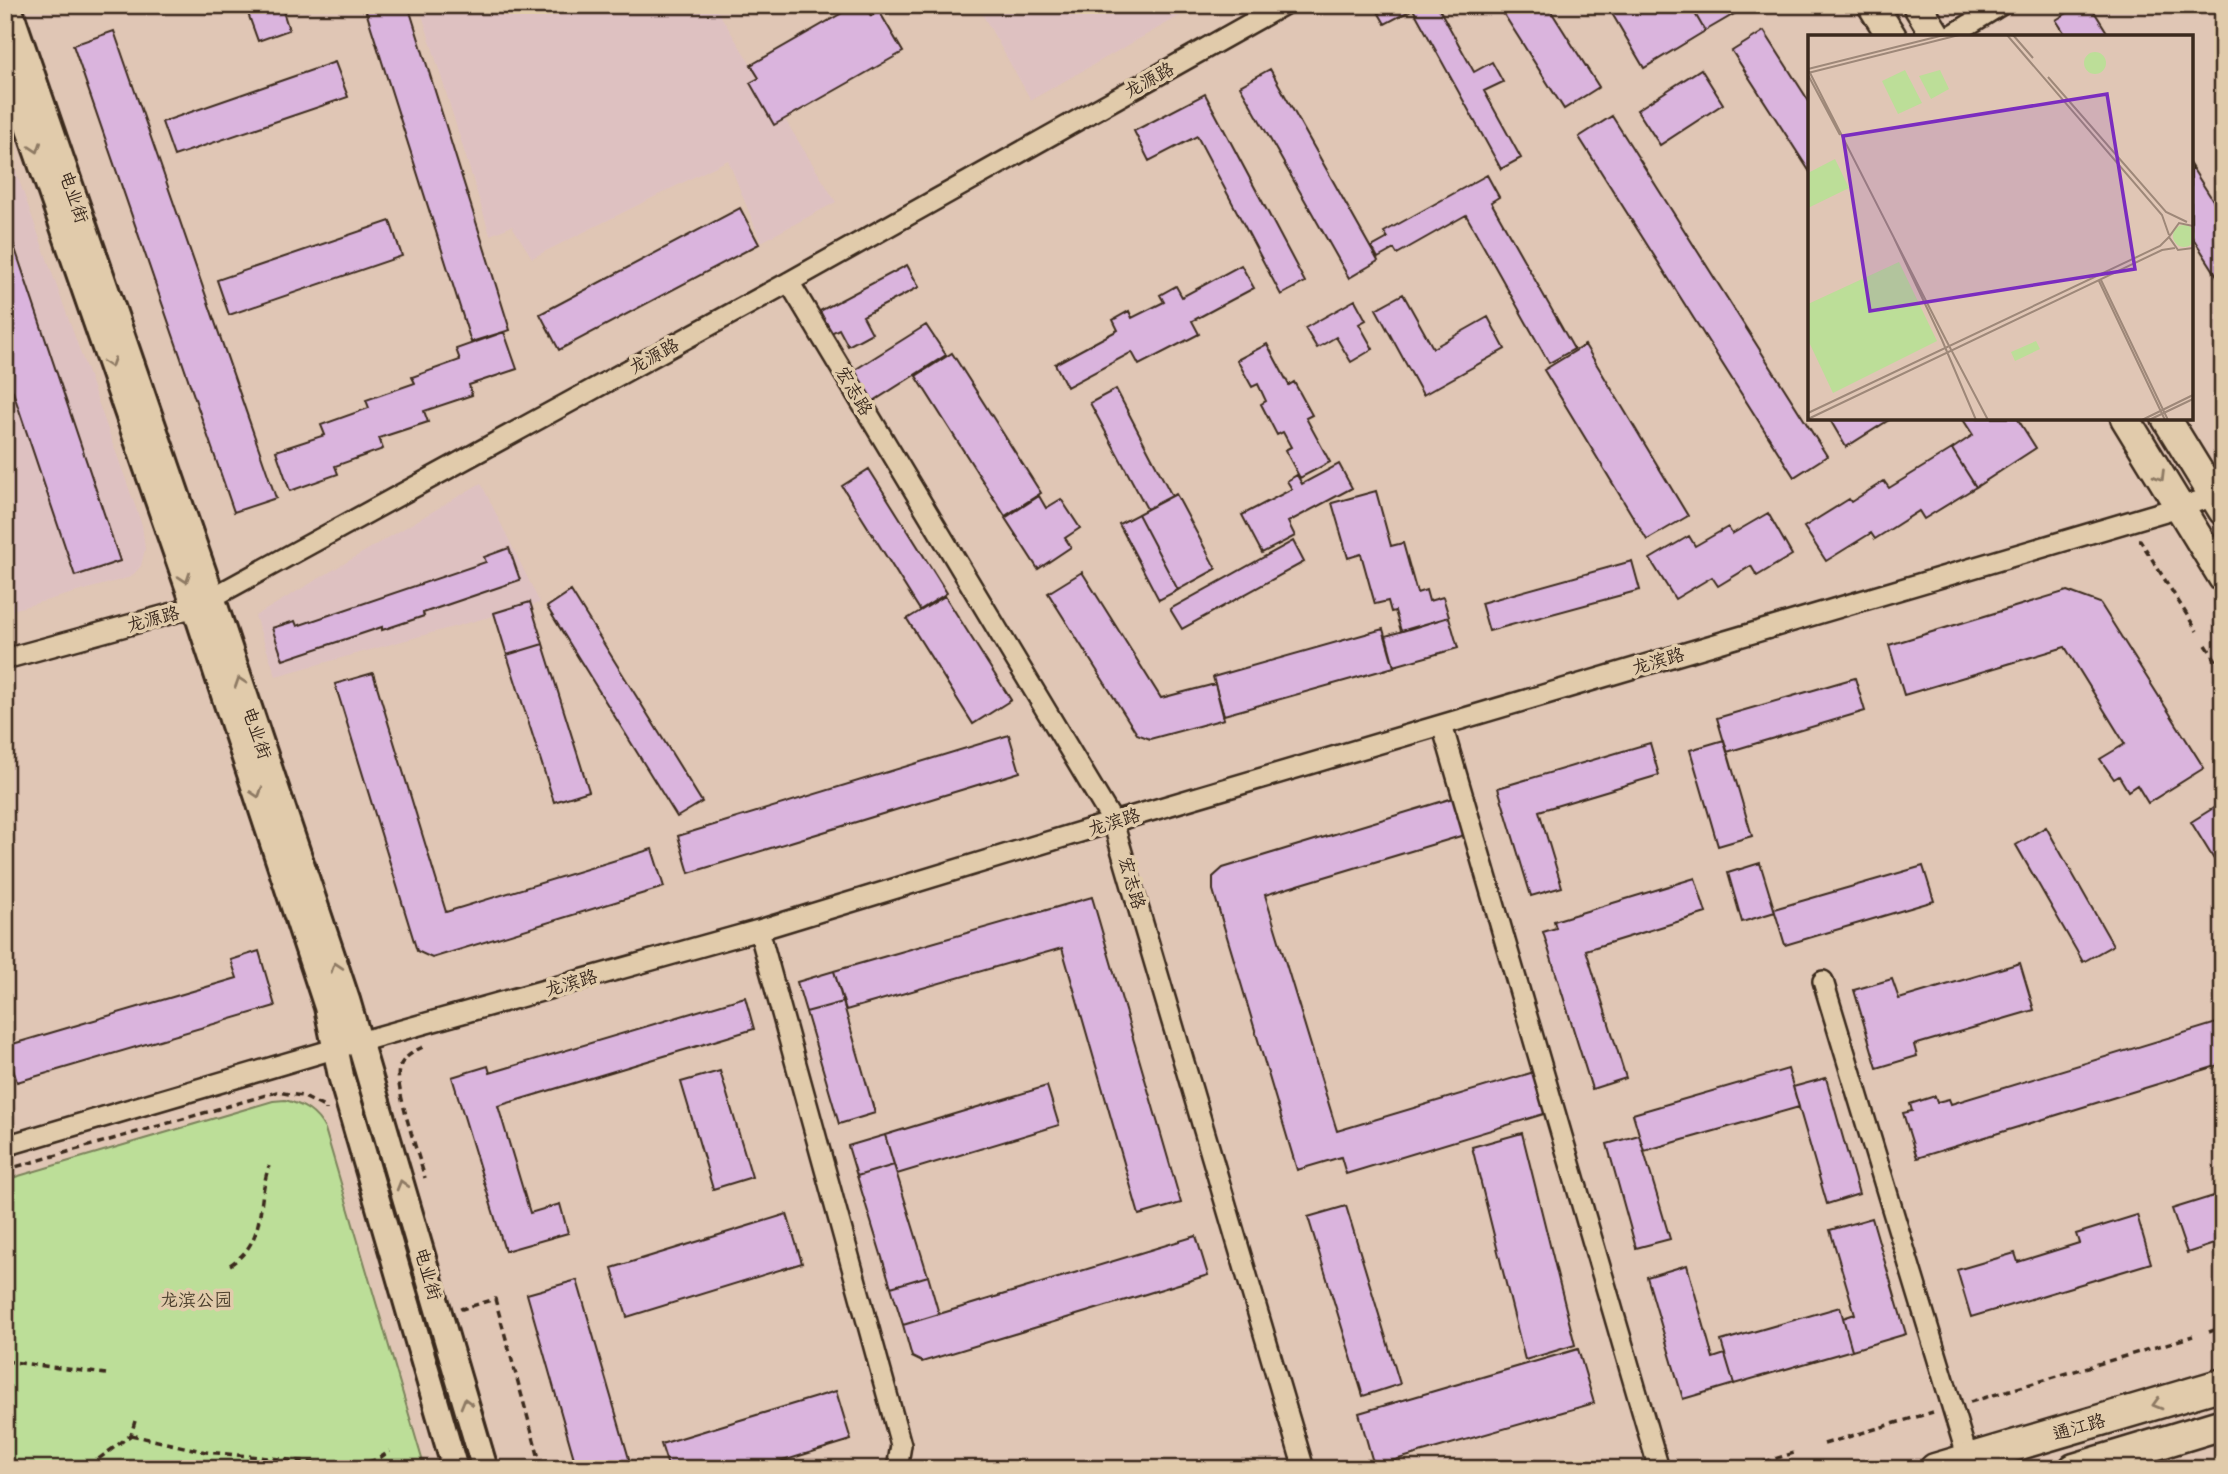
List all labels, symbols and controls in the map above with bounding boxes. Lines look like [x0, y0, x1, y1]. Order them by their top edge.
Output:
inset map [1808, 35, 2193, 420]
street label: 龙源路 [1120, 56, 1178, 104]
one-way arrow [28, 141, 42, 153]
street label: 电业街 [54, 168, 94, 226]
street label: 龙源路 [625, 332, 683, 380]
one-way arrow [102, 356, 116, 368]
street label: 宏志路 [830, 362, 878, 420]
one-way arrow [2152, 469, 2165, 482]
one-way arrow [177, 571, 191, 583]
street label: 龙源路 [124, 600, 182, 638]
street label: 龙滨路 [1629, 642, 1687, 680]
one-way arrow [234, 676, 248, 688]
street label: 电业街 [237, 704, 277, 762]
one-way arrow [249, 787, 263, 799]
street label: 龙滨路 [1085, 803, 1143, 841]
street label: 宏志路 [1113, 854, 1151, 912]
one-way arrow [330, 962, 344, 974]
street label: 龙滨路 [542, 964, 600, 1002]
one-way arrow [395, 1179, 410, 1191]
street label: 电业街 [409, 1245, 447, 1303]
park label: 龙滨公园 [160, 1288, 232, 1312]
one-way arrow [2152, 1395, 2164, 1410]
one-way arrow [459, 1397, 474, 1409]
street label: 通江路 [2050, 1408, 2108, 1446]

